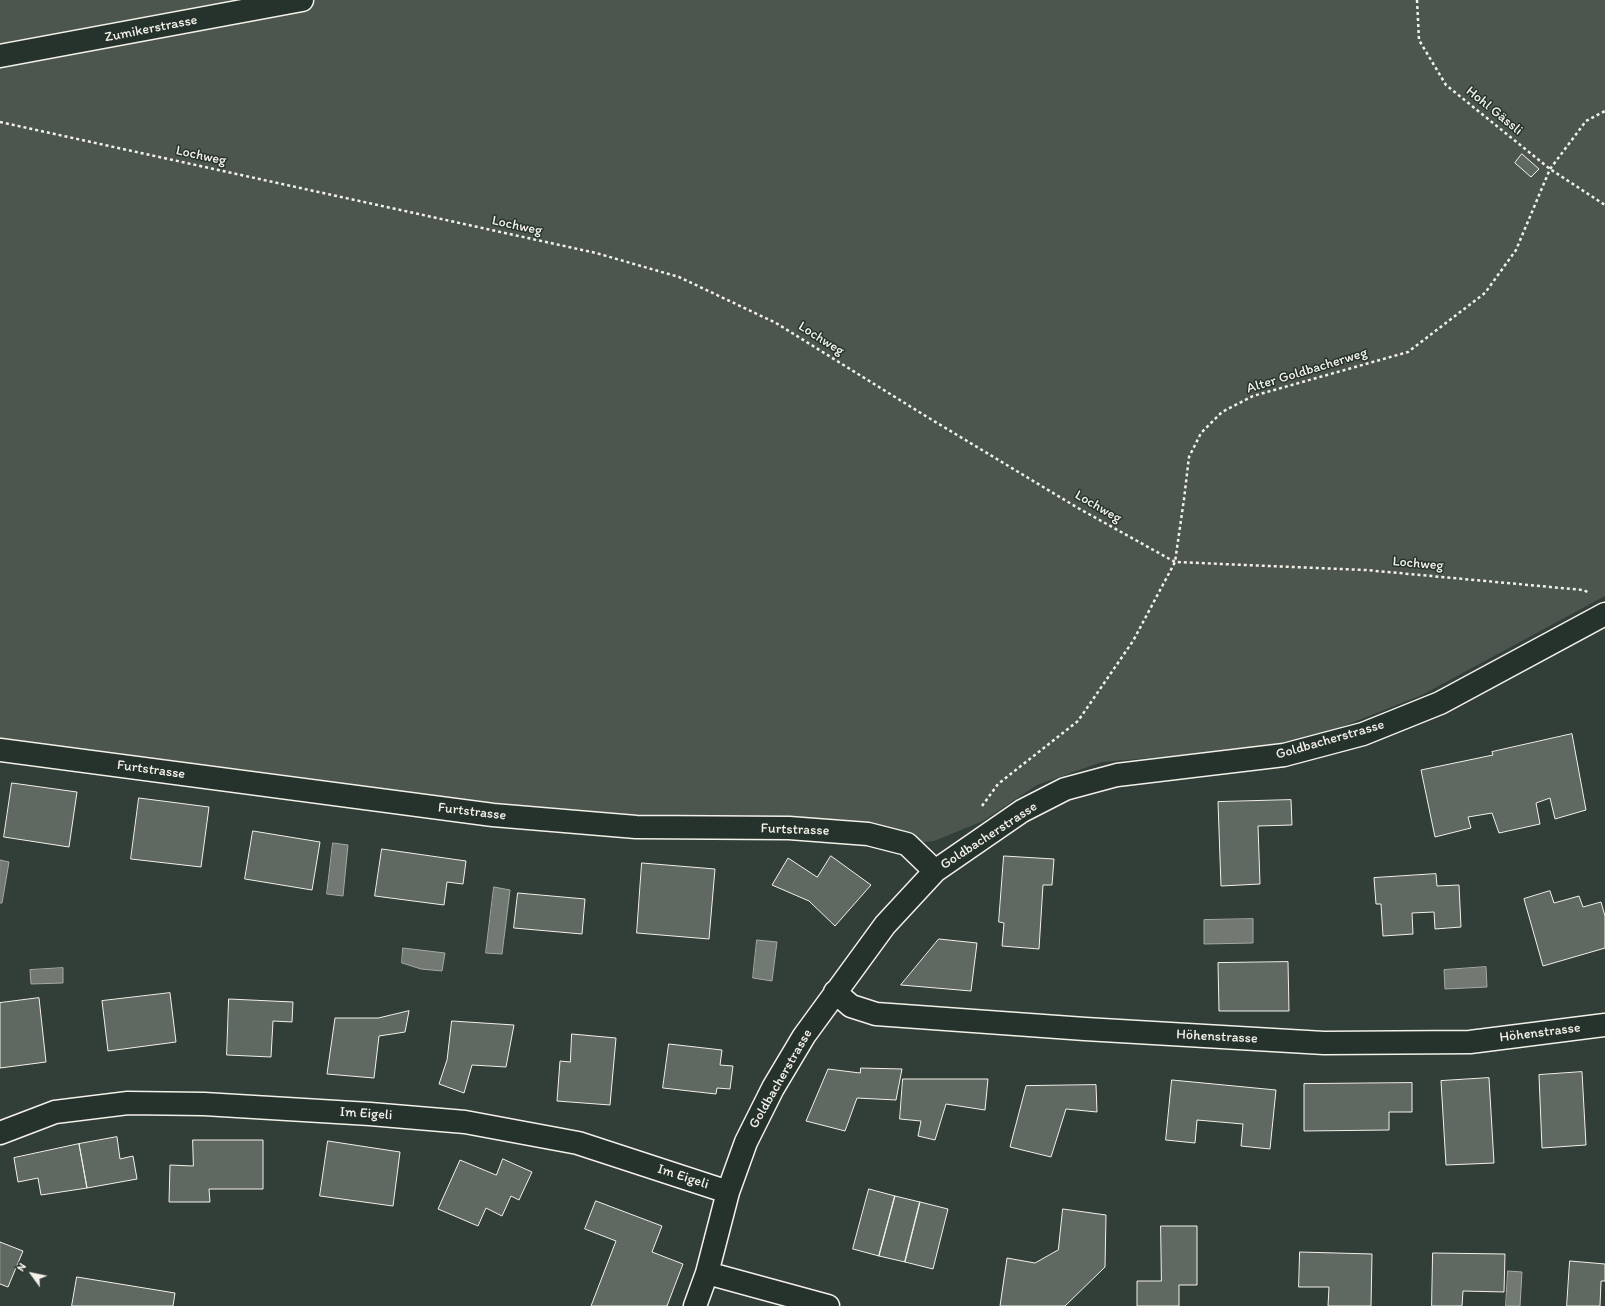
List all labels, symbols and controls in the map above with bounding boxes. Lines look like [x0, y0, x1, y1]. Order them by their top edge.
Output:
street label: Zumikerstrasse [103, 12, 199, 46]
street label: Hohl Gässli [1462, 83, 1526, 139]
street label: Lochweg [174, 142, 228, 170]
street label: Lochweg [490, 212, 544, 240]
street label: Lochweg [795, 318, 847, 360]
street label: Alter Goldbacherweg [1245, 345, 1369, 397]
street label: Lochweg [1072, 487, 1124, 527]
street label: Lochweg [1392, 553, 1444, 575]
street label: Goldbacherstrasse [1274, 716, 1386, 764]
street label: Furtstrasse [116, 757, 186, 783]
street label: Goldbacherstrasse [937, 798, 1041, 874]
street label: Furtstrasse [437, 799, 507, 825]
street label: Furtstrasse [760, 820, 830, 840]
street label: Höhenstrasse [1499, 1020, 1581, 1046]
street label: Goldbacherstrasse [746, 1026, 816, 1132]
street label: Höhenstrasse [1176, 1026, 1258, 1048]
street label: Im Eigeli [339, 1104, 393, 1124]
street label: Im Eigeli [655, 1161, 711, 1193]
north arrow [12, 1254, 52, 1294]
text: N [14, 1261, 29, 1274]

